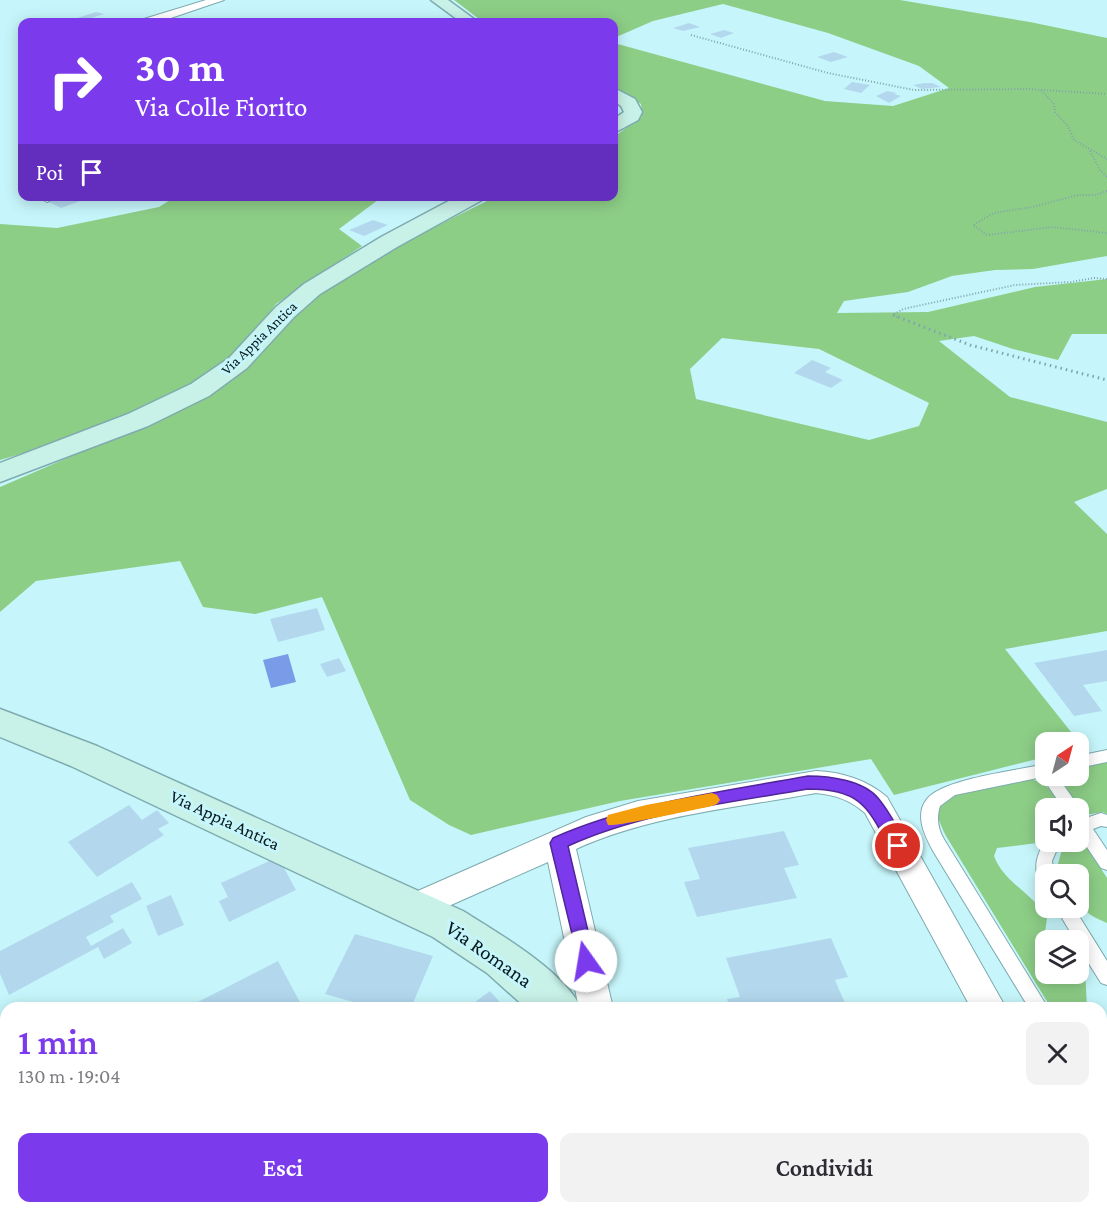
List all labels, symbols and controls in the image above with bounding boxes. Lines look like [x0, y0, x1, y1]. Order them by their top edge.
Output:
icon: right [36, 42, 114, 120]
text: 30 m [135, 43, 225, 90]
text: Via Colle Fiorito [135, 92, 307, 122]
icon: arrive [75, 156, 108, 189]
text: Poi [36, 160, 63, 185]
street label: Via Appia Antica [218, 298, 301, 379]
north arrow [1035, 732, 1089, 786]
map controls [1035, 732, 1089, 984]
street label: Via Appia Antica [167, 786, 283, 854]
button: sound [1035, 798, 1089, 852]
pin [872, 820, 923, 871]
icon: arrive [881, 829, 914, 862]
button: search [1035, 864, 1089, 918]
street label: Via Romana [441, 915, 537, 993]
position arrow [554, 929, 618, 993]
button: layers [1035, 930, 1089, 984]
text: 1 min [18, 1022, 98, 1062]
button: close [1026, 1022, 1089, 1085]
text: 130 m · 19:04 [18, 1065, 120, 1087]
button: Esci [18, 1133, 548, 1202]
button: Condividi [560, 1133, 1089, 1202]

